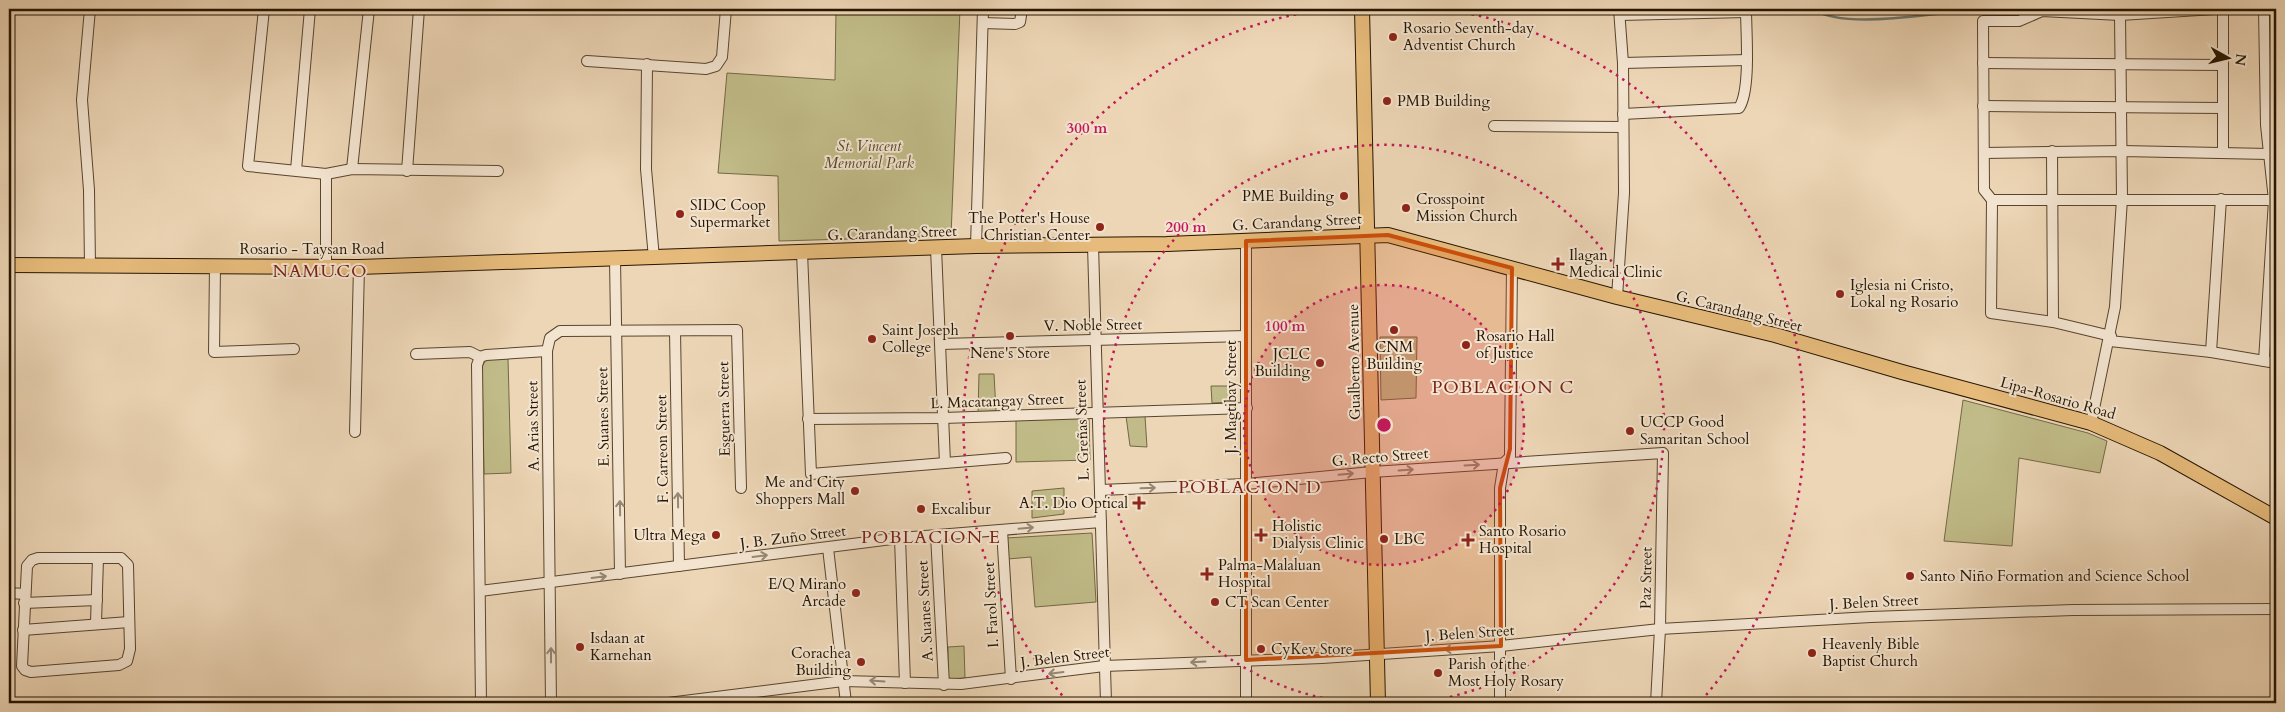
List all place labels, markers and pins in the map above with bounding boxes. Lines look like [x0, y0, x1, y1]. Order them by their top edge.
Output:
place label: Rosario Seventh-day Adventist Church [1403, 18, 1534, 55]
marker: Rosario Seventh-day Adventist Church [1387, 31, 1399, 43]
place label: PMB Building [1397, 91, 1490, 111]
marker: PMB Building [1381, 95, 1393, 107]
place label: PME Building [1242, 186, 1335, 206]
place label: Crosspoint Mission Church [1416, 189, 1519, 226]
marker: PME Building [1338, 190, 1350, 202]
place label: SIDC Coop Supermarket [690, 195, 770, 232]
marker: Crosspoint Mission Church [1400, 202, 1412, 214]
marker: SIDC Coop Supermarket [674, 208, 686, 220]
place label: The Potter's House Christian Center [968, 208, 1091, 245]
marker: The Potter's House Christian Center [1094, 221, 1106, 233]
place label: Ilagan Medical Clinic [1569, 245, 1663, 282]
marker: Ilagan Medical Clinic [1551, 257, 1565, 271]
place label: Iglesia ni Cristo, Lokal ng Rosario [1850, 275, 1958, 312]
marker: Iglesia ni Cristo, Lokal ng Rosario [1834, 288, 1846, 300]
place label: Saint Joseph College [882, 320, 960, 357]
marker: CNM Building [1388, 324, 1400, 336]
place label: Rosario Hall of Justice [1476, 326, 1555, 363]
marker: Nene's Store [1004, 330, 1016, 342]
marker: Saint Joseph College [866, 333, 878, 345]
place label: CNM Building [1366, 337, 1422, 374]
marker: Rosario Hall of Justice [1460, 339, 1472, 351]
place label: Nene's Store [970, 343, 1050, 363]
place label: JCLC Building [1254, 344, 1311, 381]
marker: JCLC Building [1314, 357, 1326, 369]
place label: UCCP Good Samaritan School [1640, 412, 1749, 449]
centre of rings [1375, 416, 1393, 434]
marker: UCCP Good Samaritan School [1624, 425, 1636, 437]
place label: Me and City Shoppers Mall [756, 472, 845, 509]
marker: Me and City Shoppers Mall [849, 485, 861, 497]
place label: A.T. Dio Optical [1019, 493, 1128, 513]
marker: A.T. Dio Optical [1132, 496, 1146, 510]
place label: Excalibur [931, 499, 991, 519]
marker: Excalibur [915, 503, 927, 515]
place label: Holistic Dialysis Clinic [1272, 516, 1364, 553]
place label: Santo Rosario Hospital [1479, 521, 1566, 558]
place label: Ultra Mega [633, 525, 707, 545]
marker: Holistic Dialysis Clinic [1254, 528, 1268, 542]
marker: Ultra Mega [710, 529, 722, 541]
place label: LBC [1394, 529, 1425, 549]
marker: LBC [1378, 533, 1390, 545]
marker: Santo Rosario Hospital [1461, 533, 1475, 547]
place label: Palma-Malaluan Hospital [1218, 555, 1321, 592]
place label: Santo Niño Formation and Science School [1920, 566, 2189, 586]
marker: Palma-Malaluan Hospital [1200, 567, 1214, 581]
marker: Santo Niño Formation and Science School [1904, 570, 1916, 582]
place label: E/Q Mirano Arcade [768, 574, 846, 611]
marker: E/Q Mirano Arcade [850, 587, 862, 599]
place label: CT Scan Center [1225, 592, 1329, 612]
marker: CT Scan Center [1209, 596, 1221, 608]
place label: Isdaan at Karnehan [590, 628, 652, 665]
place label: Heavenly Bible Baptist Church [1822, 634, 1920, 671]
place label: CyKev Store [1271, 639, 1353, 659]
marker: Isdaan at Karnehan [574, 641, 586, 653]
place label: Corachea Building [791, 643, 852, 680]
marker: CyKev Store [1255, 643, 1267, 655]
marker: Heavenly Bible Baptist Church [1806, 647, 1818, 659]
place label: Parish of the Most Holy Rosary [1448, 654, 1564, 691]
marker: Corachea Building [855, 656, 867, 668]
marker: Parish of the Most Holy Rosary [1432, 667, 1444, 679]

